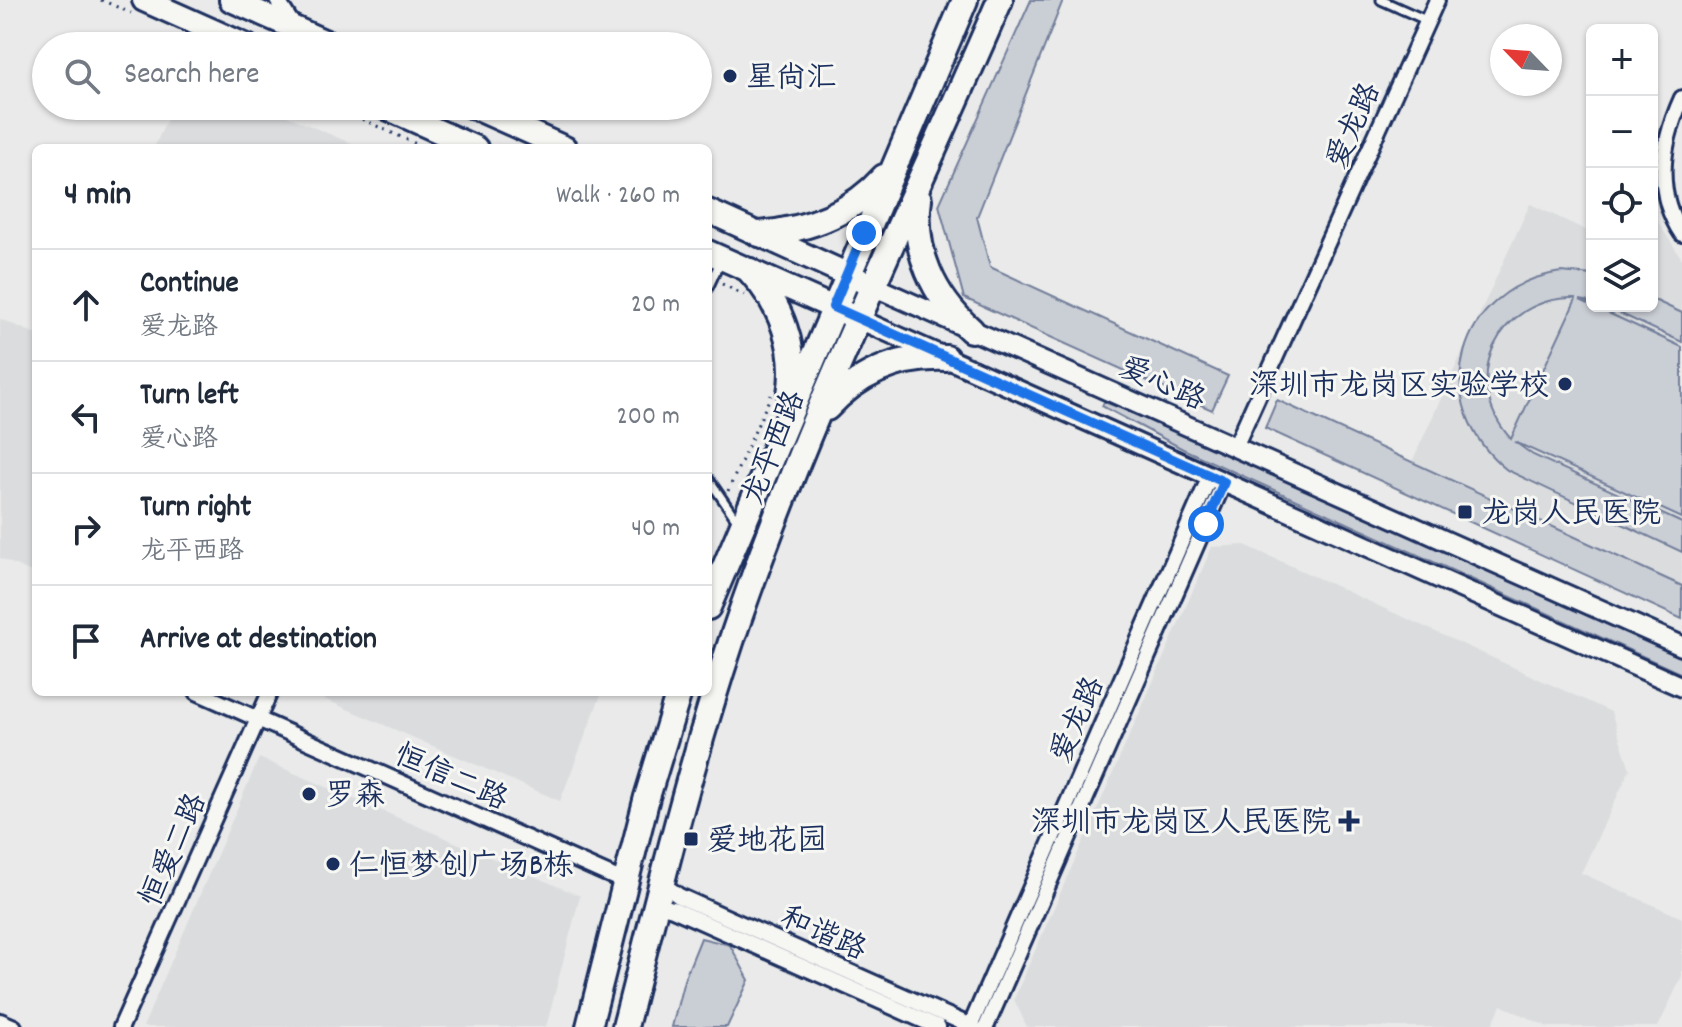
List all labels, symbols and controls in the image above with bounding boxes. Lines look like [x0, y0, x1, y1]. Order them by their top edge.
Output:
north arrow [1490, 24, 1562, 96]
map controls [1586, 24, 1658, 312]
button: + [1586, 24, 1658, 96]
search box [32, 32, 712, 120]
icon: search [60, 54, 104, 98]
text: Search here [124, 55, 260, 98]
place label: 星尚汇 [746, 59, 836, 102]
marker: 星尚汇 [721, 67, 739, 85]
street label: 爱龙路 [1318, 77, 1394, 177]
button: − [1586, 96, 1658, 168]
button: locate [1586, 168, 1658, 240]
text: 4 min [64, 172, 131, 221]
text: Walk · 260 m [556, 178, 680, 215]
route end [846, 215, 882, 251]
button: layers [1586, 240, 1658, 312]
text: Continue [140, 264, 239, 307]
icon: ahead [64, 283, 108, 327]
text: 20 m [631, 287, 680, 324]
text: 爱龙路 [140, 310, 218, 347]
street label: 爱心路 [1111, 348, 1211, 424]
place label: 深圳市龙岗区实验学校 [1249, 367, 1549, 410]
marker: 深圳市龙岗区实验学校 [1556, 375, 1574, 393]
text: Turn left [140, 376, 239, 419]
street label: 龙平西路 [734, 385, 819, 512]
icon: left [64, 395, 108, 439]
text: 200 m [616, 399, 680, 436]
text: 爱心路 [140, 422, 218, 459]
text: Turn right [140, 488, 251, 531]
place label: 龙岗人民医院 [1481, 495, 1661, 538]
marker: 龙岗人民医院 [1456, 503, 1474, 521]
route start [1188, 506, 1224, 542]
icon: right [64, 507, 108, 551]
text: 40 m [631, 511, 680, 548]
text: 龙平西路 [140, 534, 244, 571]
icon: arrive [64, 619, 108, 663]
text: Arrive at destination [140, 620, 377, 663]
street label: 爱龙路 [1042, 671, 1118, 771]
street label: 恒信二路 [387, 736, 514, 824]
place label: 罗森 [325, 777, 385, 820]
marker: 罗森 [300, 785, 318, 803]
street label: 恒爱二路 [132, 787, 220, 914]
place label: 深圳市龙岗区人民医院 [1031, 804, 1331, 847]
marker: 深圳市龙岗区人民医院 [1338, 810, 1360, 832]
place label: 爱地花园 [707, 822, 827, 865]
marker: 爱地花园 [682, 830, 700, 848]
place label: 仁恒梦创广场B栋 [349, 847, 573, 890]
marker: 仁恒梦创广场B栋 [324, 855, 342, 873]
street label: 和谐路 [772, 898, 872, 974]

